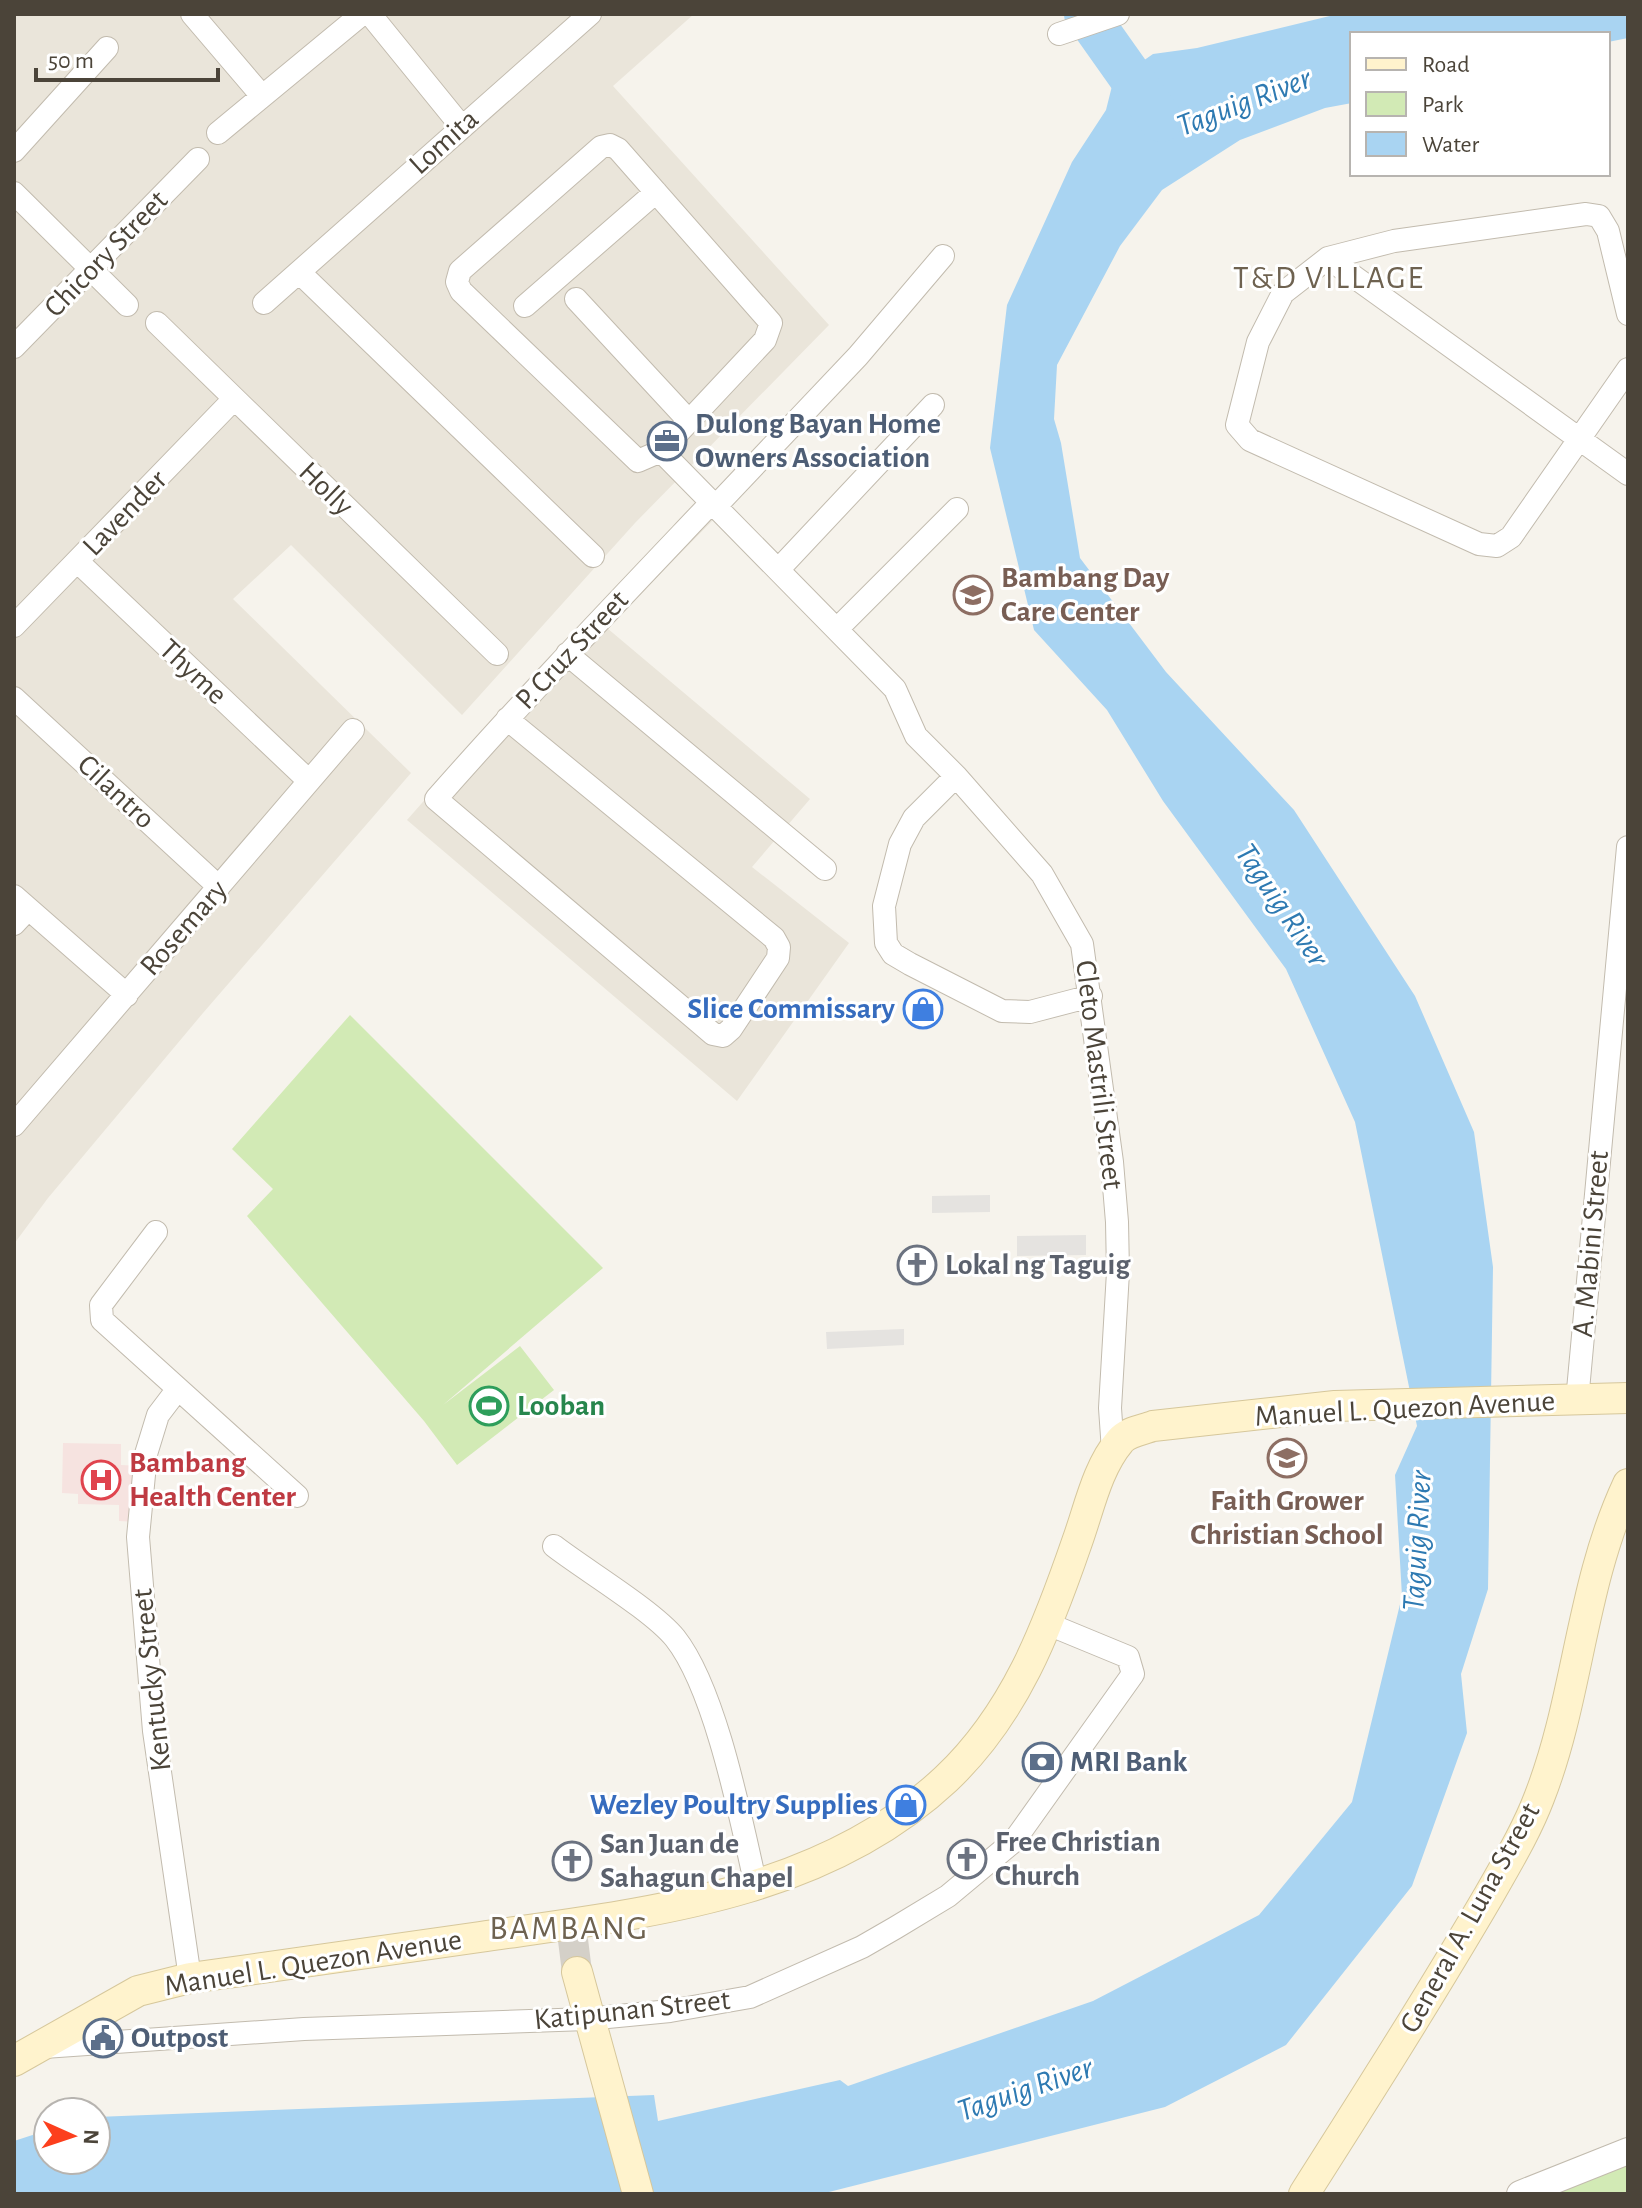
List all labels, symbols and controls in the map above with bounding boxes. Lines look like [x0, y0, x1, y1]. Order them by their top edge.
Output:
scale bar [36, 32, 218, 82]
legend [1350, 32, 1610, 176]
text: 50 m [48, 49, 94, 73]
text: Road [1422, 53, 1470, 77]
water label: Taguig River [1173, 61, 1317, 142]
text: Park [1422, 93, 1463, 117]
street label: Lomita [404, 104, 484, 180]
text: Water [1422, 133, 1480, 157]
street label: Chicory Street [39, 185, 174, 323]
district label: T&D VILLAGE [1233, 262, 1425, 294]
place label: Dulong Bayan Home Owners Association [695, 409, 941, 473]
office icon: Dulong Bayan Home Owners Association [646, 420, 688, 462]
street label: Holly [293, 457, 359, 522]
street label: Lavender [77, 464, 173, 562]
place label: Bambang Day Care Center [1001, 563, 1170, 627]
school or university icon: Bambang Day Care Center [952, 574, 994, 616]
street label: P. Cruz Street [510, 585, 634, 715]
street label: Thyme [153, 634, 233, 710]
street label: Cilantro [72, 749, 160, 835]
water label: Taguig River [1229, 838, 1336, 974]
street label: Rosemary [135, 874, 233, 981]
street label: Cleto Mastrili Street [1070, 959, 1128, 1192]
shop icon: Slice Commissary [902, 988, 944, 1030]
place label: Slice Commissary [687, 994, 896, 1024]
street label: A. Mabini Street [1568, 1149, 1614, 1339]
church icon: Lokal ng Taguig [896, 1244, 938, 1286]
place label: Lokal ng Taguig [945, 1250, 1131, 1280]
sports icon: Looban [468, 1385, 510, 1427]
street label: Manuel L. Quezon Avenue [1254, 1386, 1556, 1432]
place label: Looban [517, 1391, 605, 1421]
school or university icon: Faith Grower Christian School [1266, 1437, 1308, 1479]
place label: Bambang Health Center [129, 1448, 297, 1512]
hospital icon: Bambang Health Center [80, 1459, 122, 1501]
water label: Taguig River [1397, 1468, 1437, 1612]
place label: Faith Grower Christian School [1190, 1486, 1384, 1550]
street label: Kentucky Street [127, 1587, 177, 1773]
bank icon: MRI Bank [1021, 1741, 1063, 1783]
place label: MRI Bank [1070, 1747, 1187, 1777]
shop icon: Wezley Poultry Supplies [885, 1784, 927, 1826]
place label: Wezley Poultry Supplies [590, 1790, 878, 1820]
street label: General A. Luna Street [1394, 1798, 1546, 2038]
place label: Free Christian Church [995, 1827, 1161, 1891]
place label: San Juan de Sahagun Chapel [600, 1829, 794, 1893]
church icon: Free Christian Church [946, 1838, 988, 1880]
church icon: San Juan de Sahagun Chapel [551, 1840, 593, 1882]
district label: BAMBANG [489, 1912, 649, 1946]
street label: Manuel L. Quezon Avenue [162, 1925, 464, 2001]
street label: Katipunan Street [532, 1985, 732, 2035]
public building icon: Outpost [82, 2017, 124, 2059]
place label: Outpost [131, 2023, 228, 2053]
water label: Taguig River [953, 2050, 1098, 2127]
north arrow [32, 2096, 112, 2176]
text: N [80, 2129, 102, 2145]

